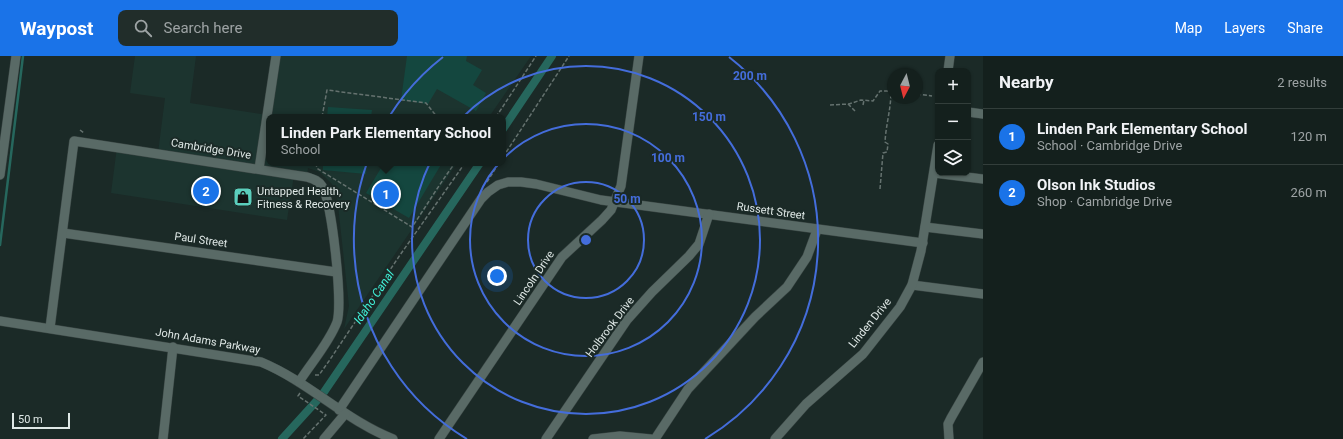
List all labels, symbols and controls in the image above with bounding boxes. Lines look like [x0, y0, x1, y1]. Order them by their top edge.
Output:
search box [118, 10, 398, 46]
text: Waypost [20, 17, 94, 40]
icon: search [132, 17, 154, 39]
text: Search here [164, 19, 242, 37]
text: Map [1175, 20, 1202, 36]
text: Layers [1224, 20, 1265, 36]
text: Share [1287, 20, 1323, 36]
north arrow [887, 68, 923, 104]
map controls [935, 68, 971, 176]
button: + [935, 68, 971, 104]
text: 200 m [733, 69, 767, 83]
text: Nearby [999, 72, 1054, 92]
text: 2 results [1277, 75, 1327, 90]
button: − [935, 104, 971, 140]
text: 150 m [692, 110, 726, 124]
popup [266, 114, 506, 166]
text: Linden Park Elementary School [1037, 120, 1247, 138]
text: Linden Park Elementary School [281, 124, 491, 142]
text: 1 [1008, 129, 1016, 144]
text: 120 m [1290, 129, 1327, 144]
street label: Cambridge Drive [170, 136, 252, 162]
text: School · Cambridge Drive [1037, 138, 1182, 153]
button: layers [935, 140, 971, 176]
text: School [281, 142, 320, 157]
text: 100 m [651, 151, 685, 165]
pin: 2 [193, 176, 219, 206]
text: Olson Ink Studios [1037, 176, 1155, 194]
pin: 1 [373, 179, 399, 209]
place label: Untapped Health, Fitness & Recovery [257, 185, 350, 211]
text: 2 [1008, 185, 1016, 200]
text: 260 m [1290, 185, 1327, 200]
shop icon: Untapped Health, Fitness & Recovery [232, 186, 254, 208]
text: 50 m [613, 192, 641, 206]
text: Shop · Cambridge Drive [1037, 194, 1172, 209]
street label: Russett Street [736, 200, 806, 222]
street label: Paul Street [174, 230, 229, 250]
centre of rings [579, 233, 593, 247]
street label: Lincoln Drive [511, 248, 557, 308]
your location [487, 266, 507, 286]
water label: Idaho Canal [351, 267, 397, 326]
street label: Holbrook Drive [583, 294, 637, 360]
street label: Linden Drive [846, 295, 894, 350]
street label: John Adams Parkway [155, 325, 262, 357]
scale bar [12, 411, 70, 430]
text: 50 m [18, 413, 43, 426]

